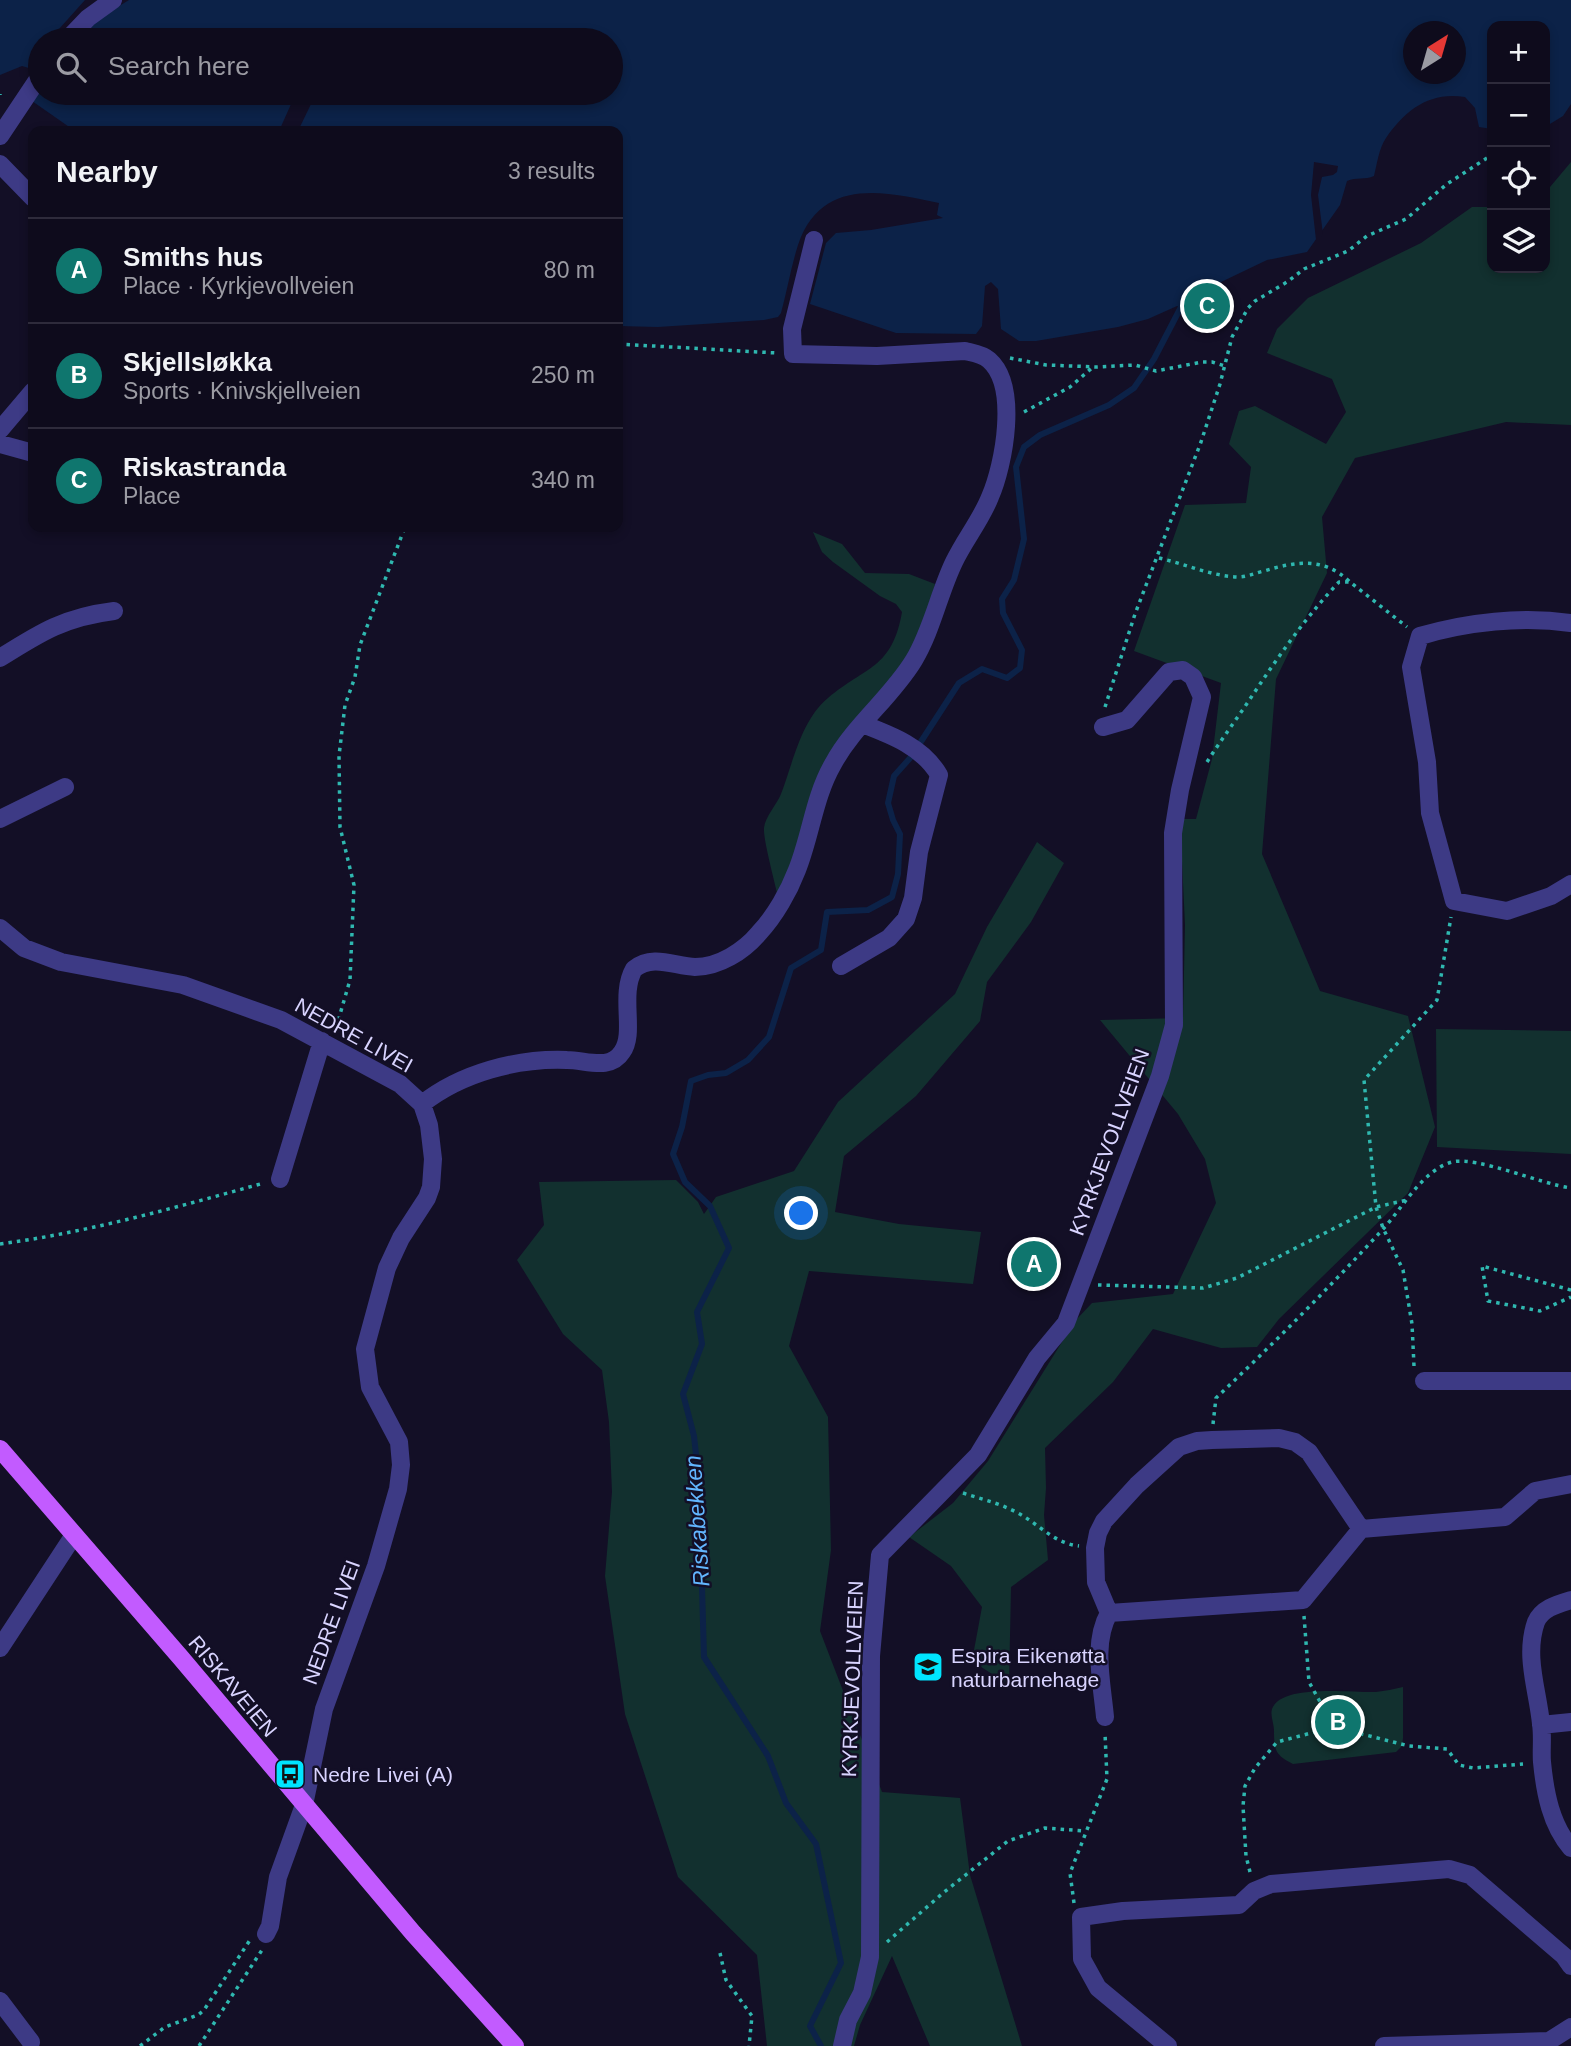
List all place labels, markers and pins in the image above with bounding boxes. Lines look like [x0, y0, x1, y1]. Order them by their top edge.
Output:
pin: C [1184, 280, 1230, 332]
pin: A [1011, 1238, 1057, 1290]
place label: Espira Eikenøtta naturbarnehage [951, 1644, 1105, 1691]
school or university icon: Espira Eikenøtta naturbarnehage [911, 1650, 945, 1684]
pin: B [1315, 1696, 1361, 1748]
bus stop icon: Nedre Livei (A) [273, 1757, 307, 1791]
place label: Nedre Livei (A) [313, 1763, 453, 1786]

